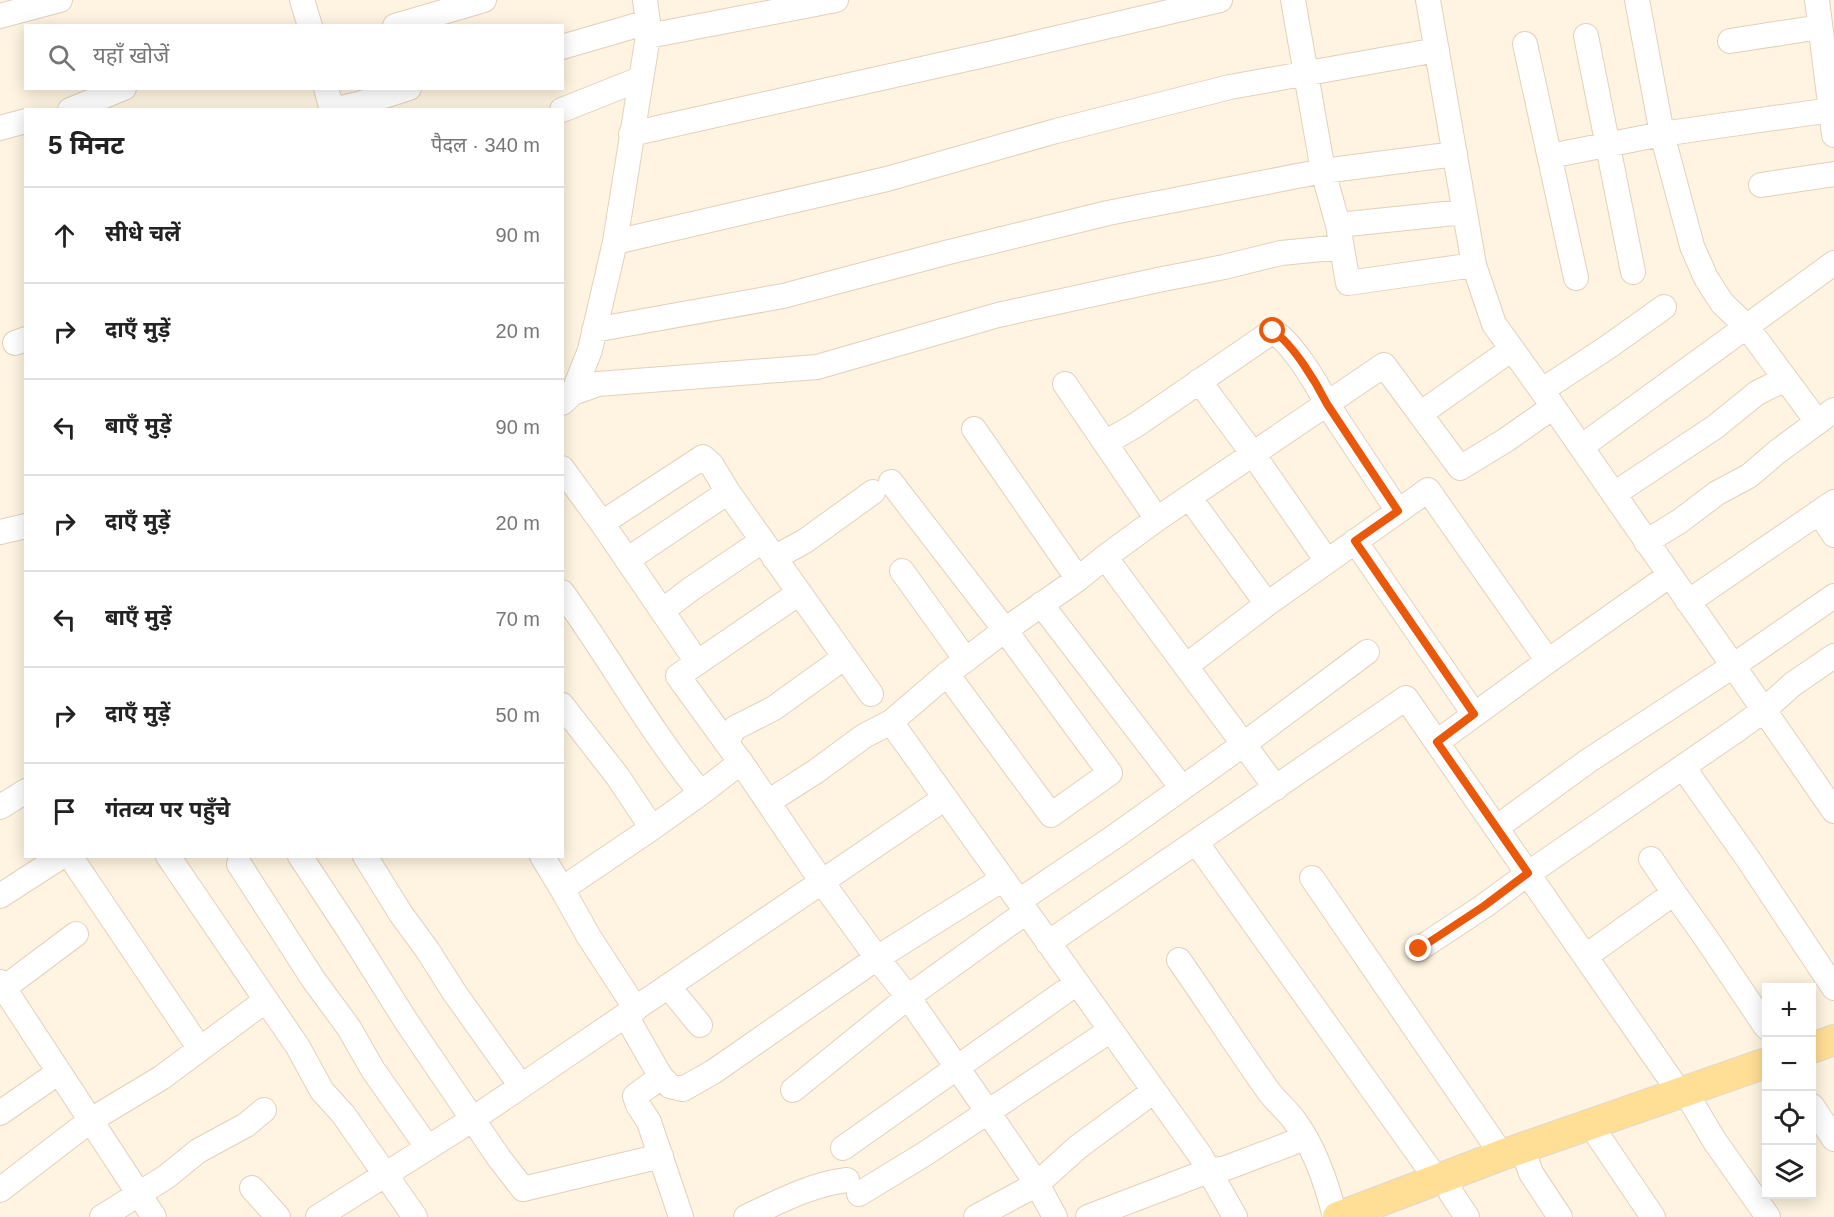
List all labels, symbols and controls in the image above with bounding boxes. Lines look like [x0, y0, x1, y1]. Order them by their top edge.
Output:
search box [24, 24, 564, 90]
icon: search [45, 41, 78, 74]
text: यहाँ खोजें [93, 43, 169, 68]
text: 5 मिनट [48, 130, 124, 160]
text: पैदल · 340 m [431, 134, 540, 156]
icon: ahead [48, 219, 81, 252]
text: सीधे चलें [105, 221, 180, 246]
text: 90 m [496, 224, 540, 246]
icon: right [48, 315, 81, 348]
text: दाएँ मुड़ें [105, 317, 170, 342]
route start [1259, 317, 1285, 343]
text: 20 m [496, 320, 540, 342]
icon: left [48, 411, 81, 444]
text: बाएँ मुड़ें [105, 413, 171, 438]
text: 90 m [496, 416, 540, 438]
icon: right [48, 507, 81, 540]
text: दाएँ मुड़ें [105, 509, 170, 534]
text: 20 m [496, 512, 540, 534]
icon: left [48, 603, 81, 636]
text: बाएँ मुड़ें [105, 605, 171, 630]
text: 70 m [496, 608, 540, 630]
icon: right [48, 699, 81, 732]
text: दाएँ मुड़ें [105, 701, 170, 726]
text: 50 m [496, 704, 540, 726]
icon: arrive [48, 795, 81, 828]
text: गंतव्य पर पहुँचे [105, 797, 230, 822]
route end [1405, 935, 1431, 961]
map controls [1762, 983, 1816, 1199]
button: + [1762, 983, 1816, 1037]
button: − [1762, 1037, 1816, 1091]
button: locate [1762, 1091, 1816, 1145]
button: layers [1762, 1145, 1816, 1199]

